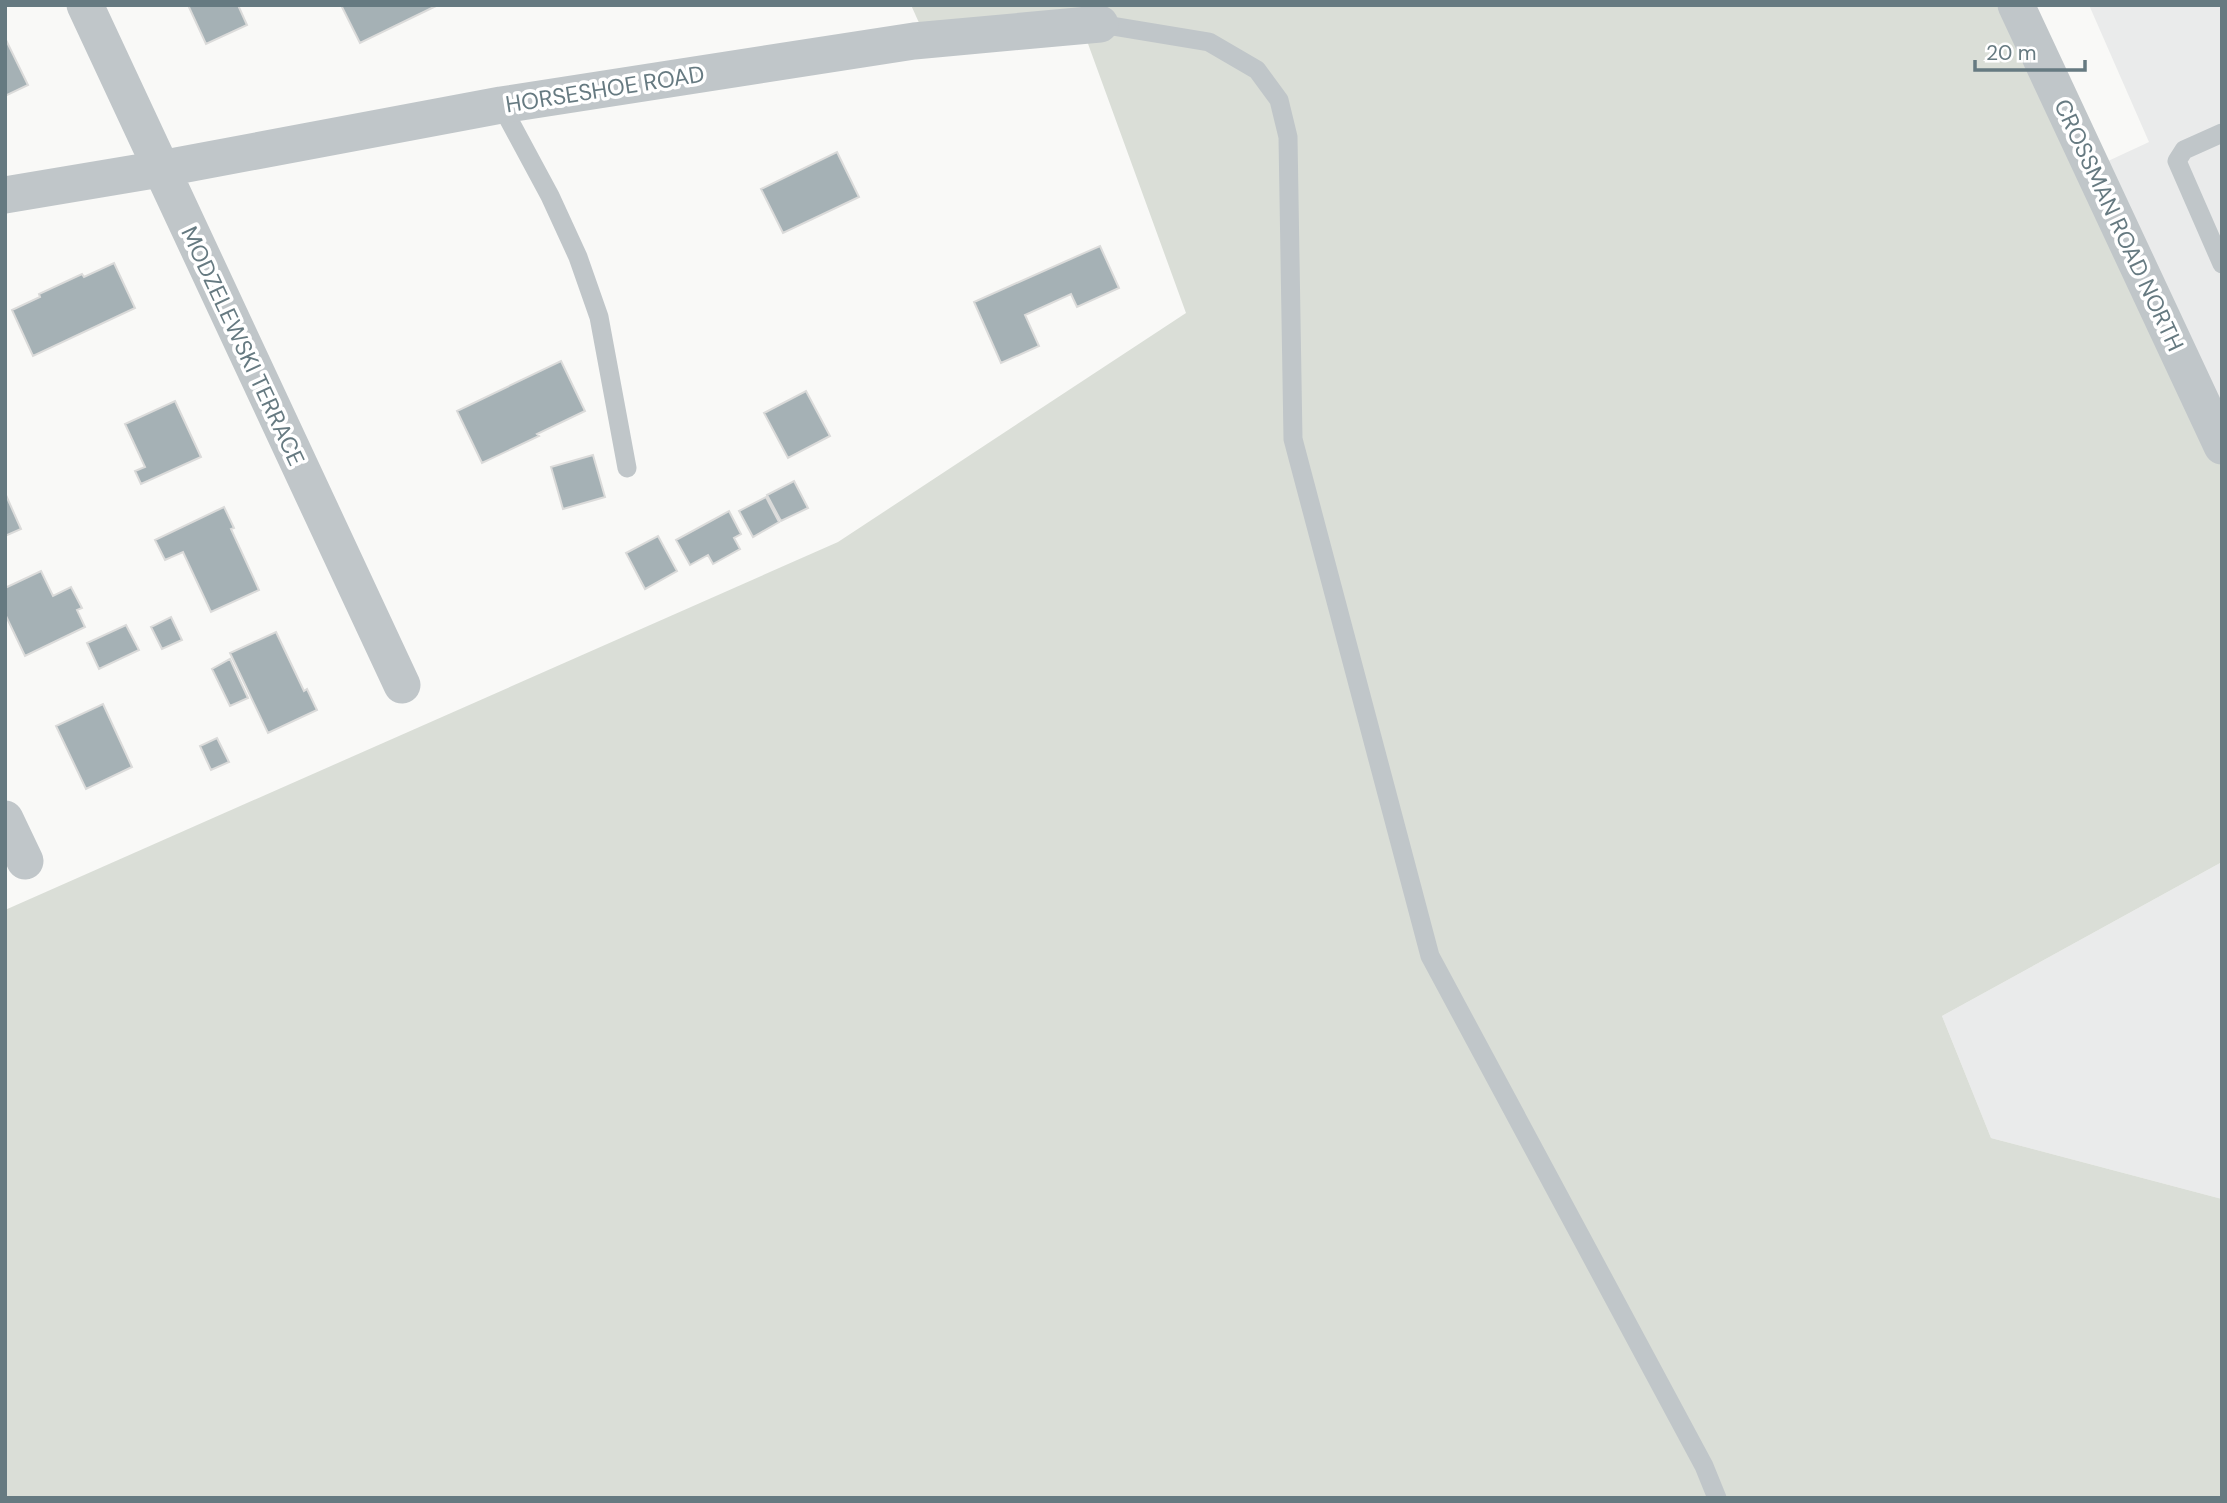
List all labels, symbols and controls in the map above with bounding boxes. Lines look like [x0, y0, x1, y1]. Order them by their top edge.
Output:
scale bar [1975, 28, 2085, 72]
text: 20 m [1986, 39, 2037, 67]
street label: HORSESHOE ROAD [503, 58, 707, 120]
street label: CROSSMAN ROAD NORTH [2047, 94, 2191, 356]
street label: MODZELEWSKI TERRACE [174, 222, 312, 470]

